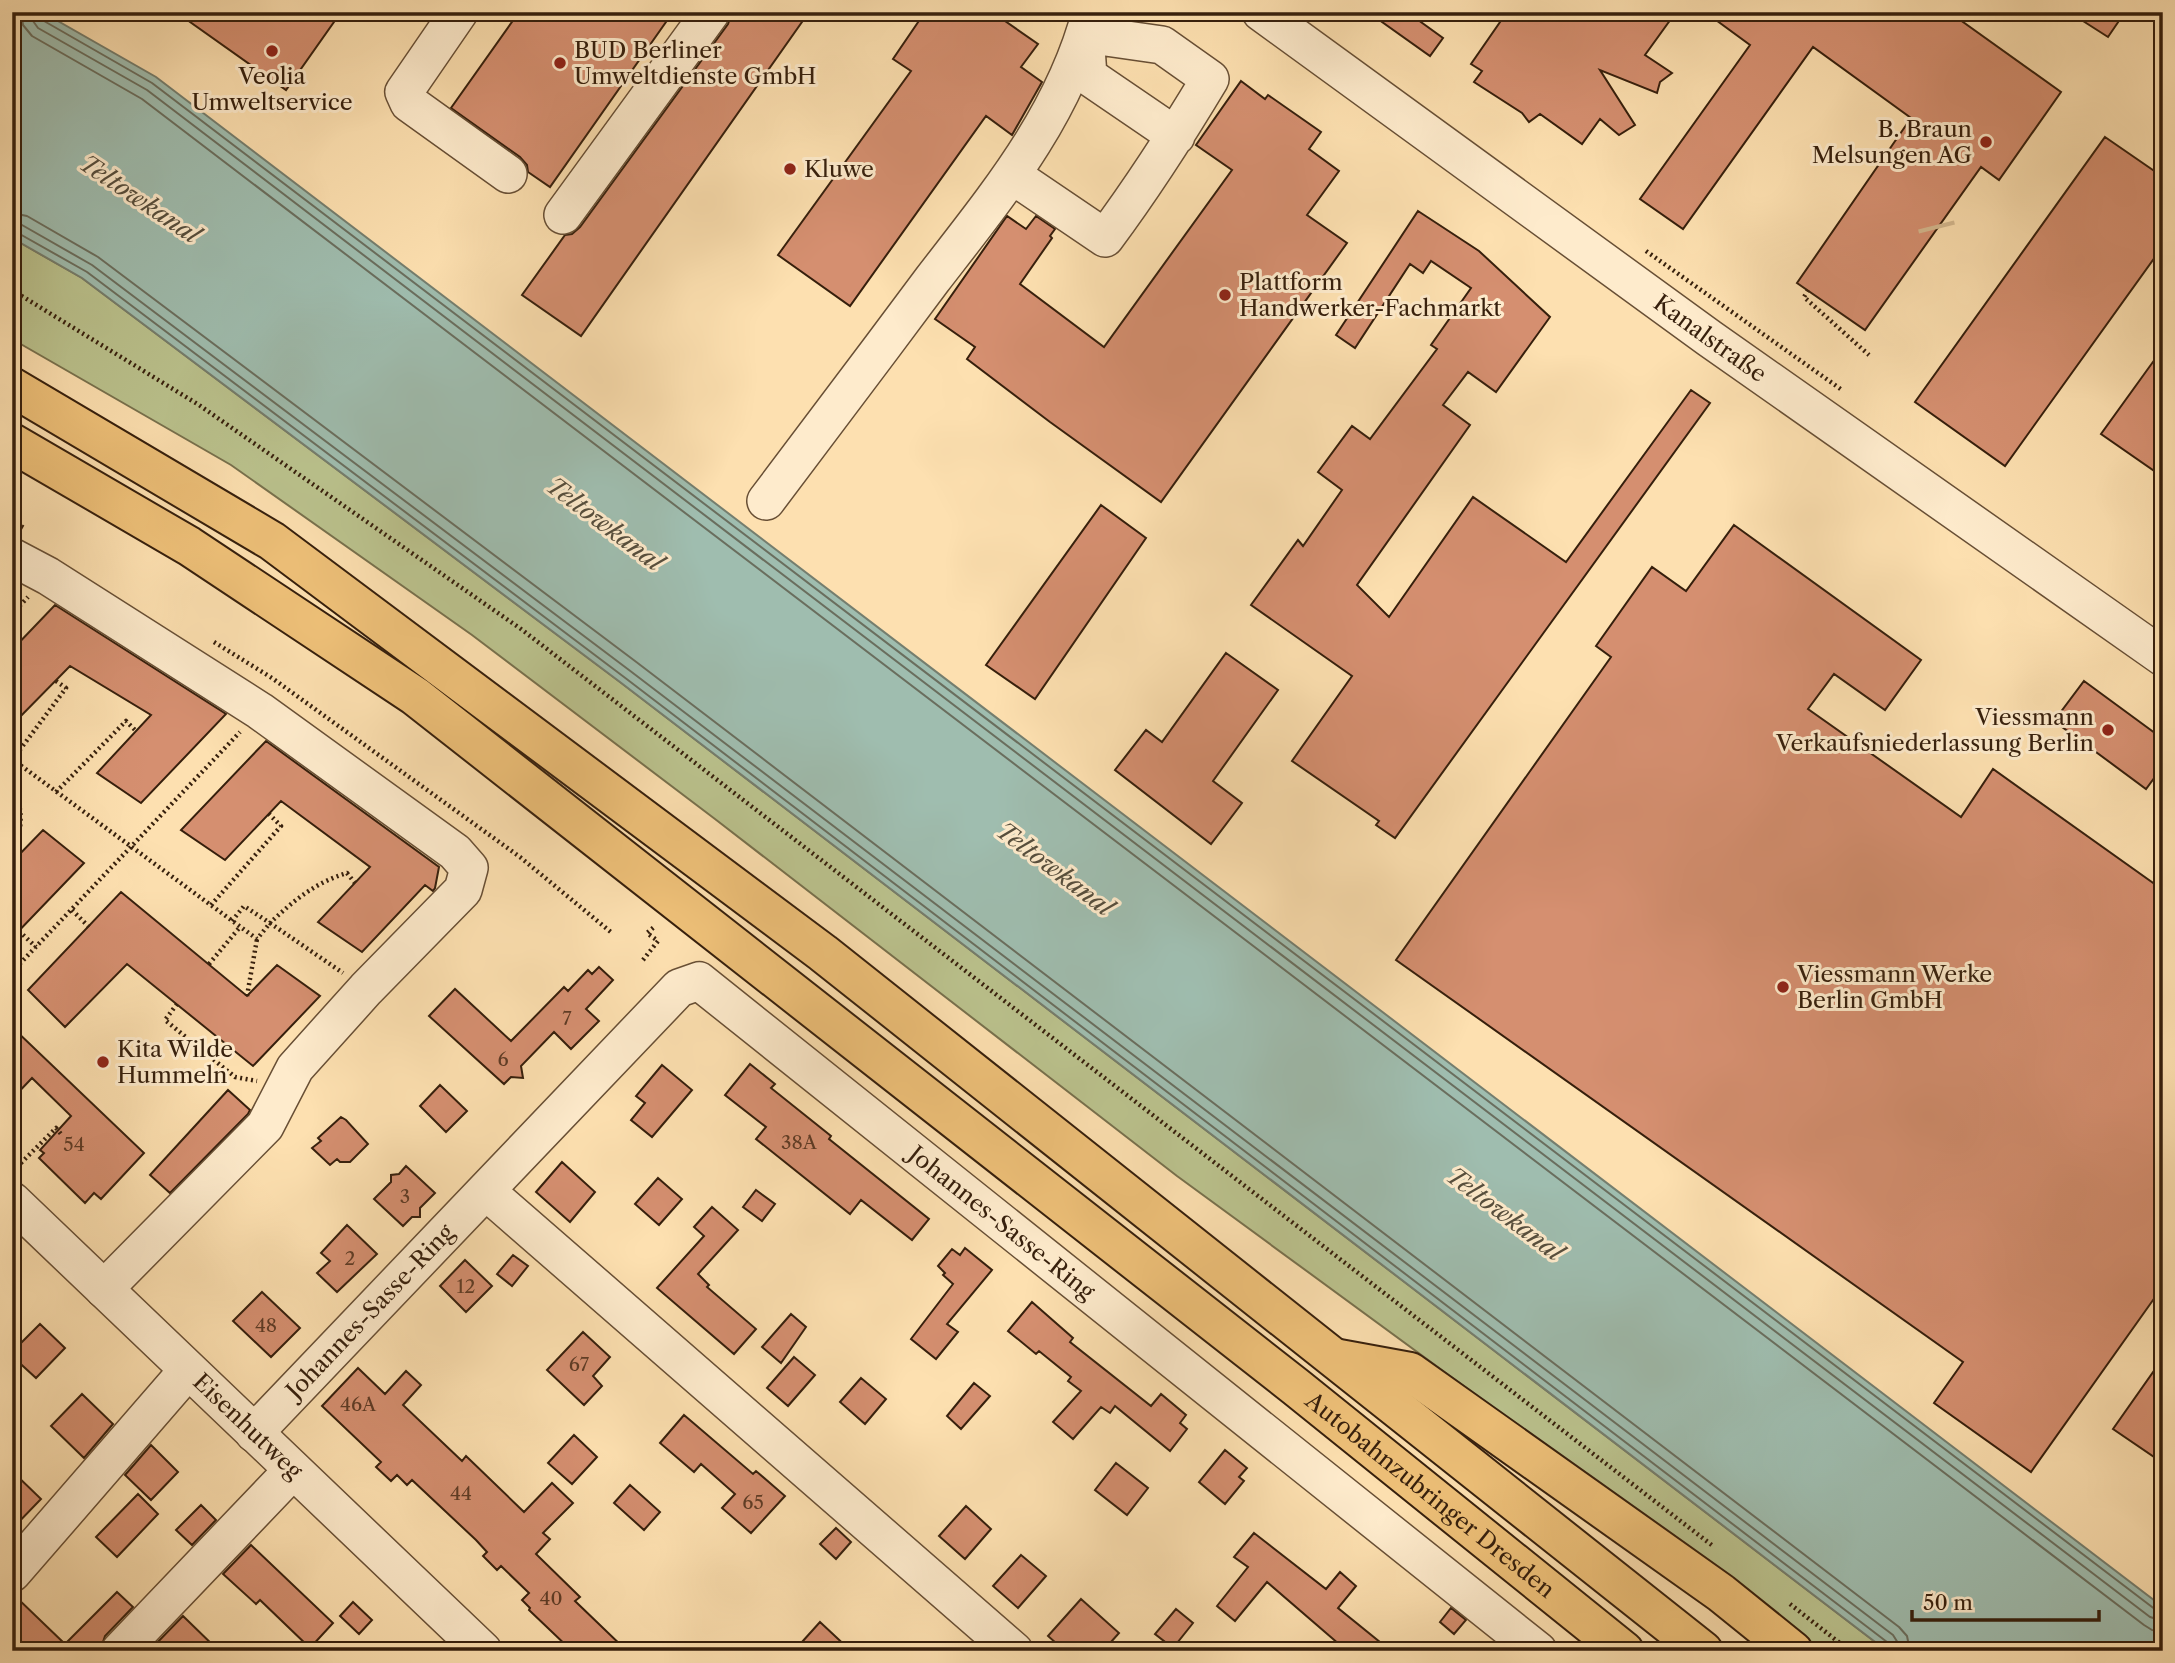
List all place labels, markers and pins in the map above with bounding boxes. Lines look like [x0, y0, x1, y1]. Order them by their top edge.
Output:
place label: BUD Berliner Umweltdienste GmbH [574, 36, 817, 90]
marker: Veolia Umweltservice [264, 43, 280, 59]
marker: BUD Berliner Umweltdienste GmbH [552, 55, 568, 71]
place label: Veolia Umweltservice [191, 62, 353, 116]
place label: B. Braun Melsungen AG [1812, 115, 1972, 169]
marker: B. Braun Melsungen AG [1978, 134, 1994, 150]
place label: Kluwe [804, 155, 874, 183]
marker: Kluwe [782, 161, 798, 177]
place label: Plattform Handwerker-Fachmarkt [1239, 268, 1501, 322]
marker: Plattform Handwerker-Fachmarkt [1217, 287, 1233, 303]
place label: Viessmann Verkaufsniederlassung Berlin [1775, 703, 2094, 757]
marker: Viessmann Verkaufsniederlassung Berlin [2100, 722, 2116, 738]
place label: Viessmann Werke Berlin GmbH [1796, 960, 1992, 1014]
marker: Viessmann Werke Berlin GmbH [1775, 979, 1791, 995]
place label: Kita Wilde Hummeln [117, 1035, 233, 1089]
marker: Kita Wilde Hummeln [95, 1054, 111, 1070]

